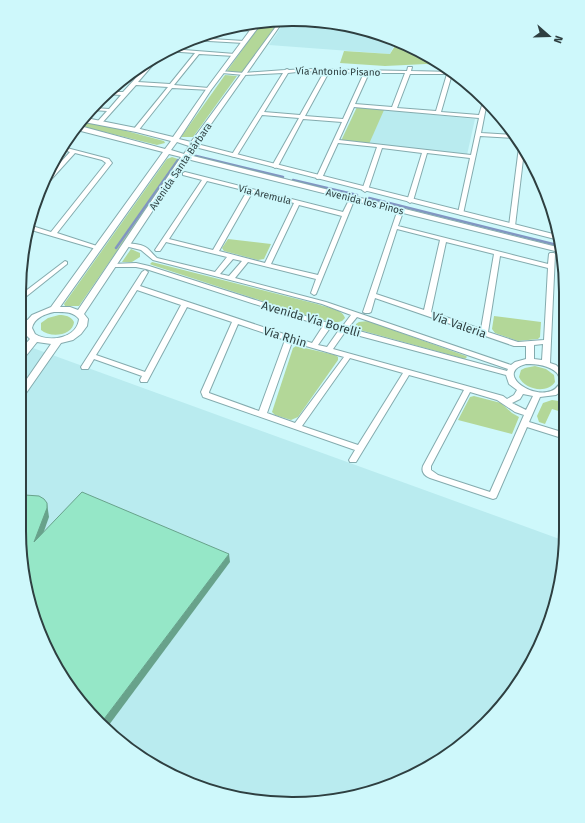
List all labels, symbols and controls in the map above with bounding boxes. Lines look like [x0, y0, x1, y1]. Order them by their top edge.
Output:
north arrow [529, 16, 569, 56]
text: N [551, 34, 565, 45]
street label: Vía Antonio Pisano [295, 64, 381, 79]
street label: Avenida Santa Bárbara [147, 121, 215, 213]
street label: Vía Aremula [237, 182, 293, 207]
street label: Avenida los Pinos [325, 186, 405, 218]
street label: Avenida Vía Borelli [260, 298, 362, 340]
street label: Vía Valeria [430, 309, 488, 341]
street label: Vía Rhin [262, 324, 308, 350]

